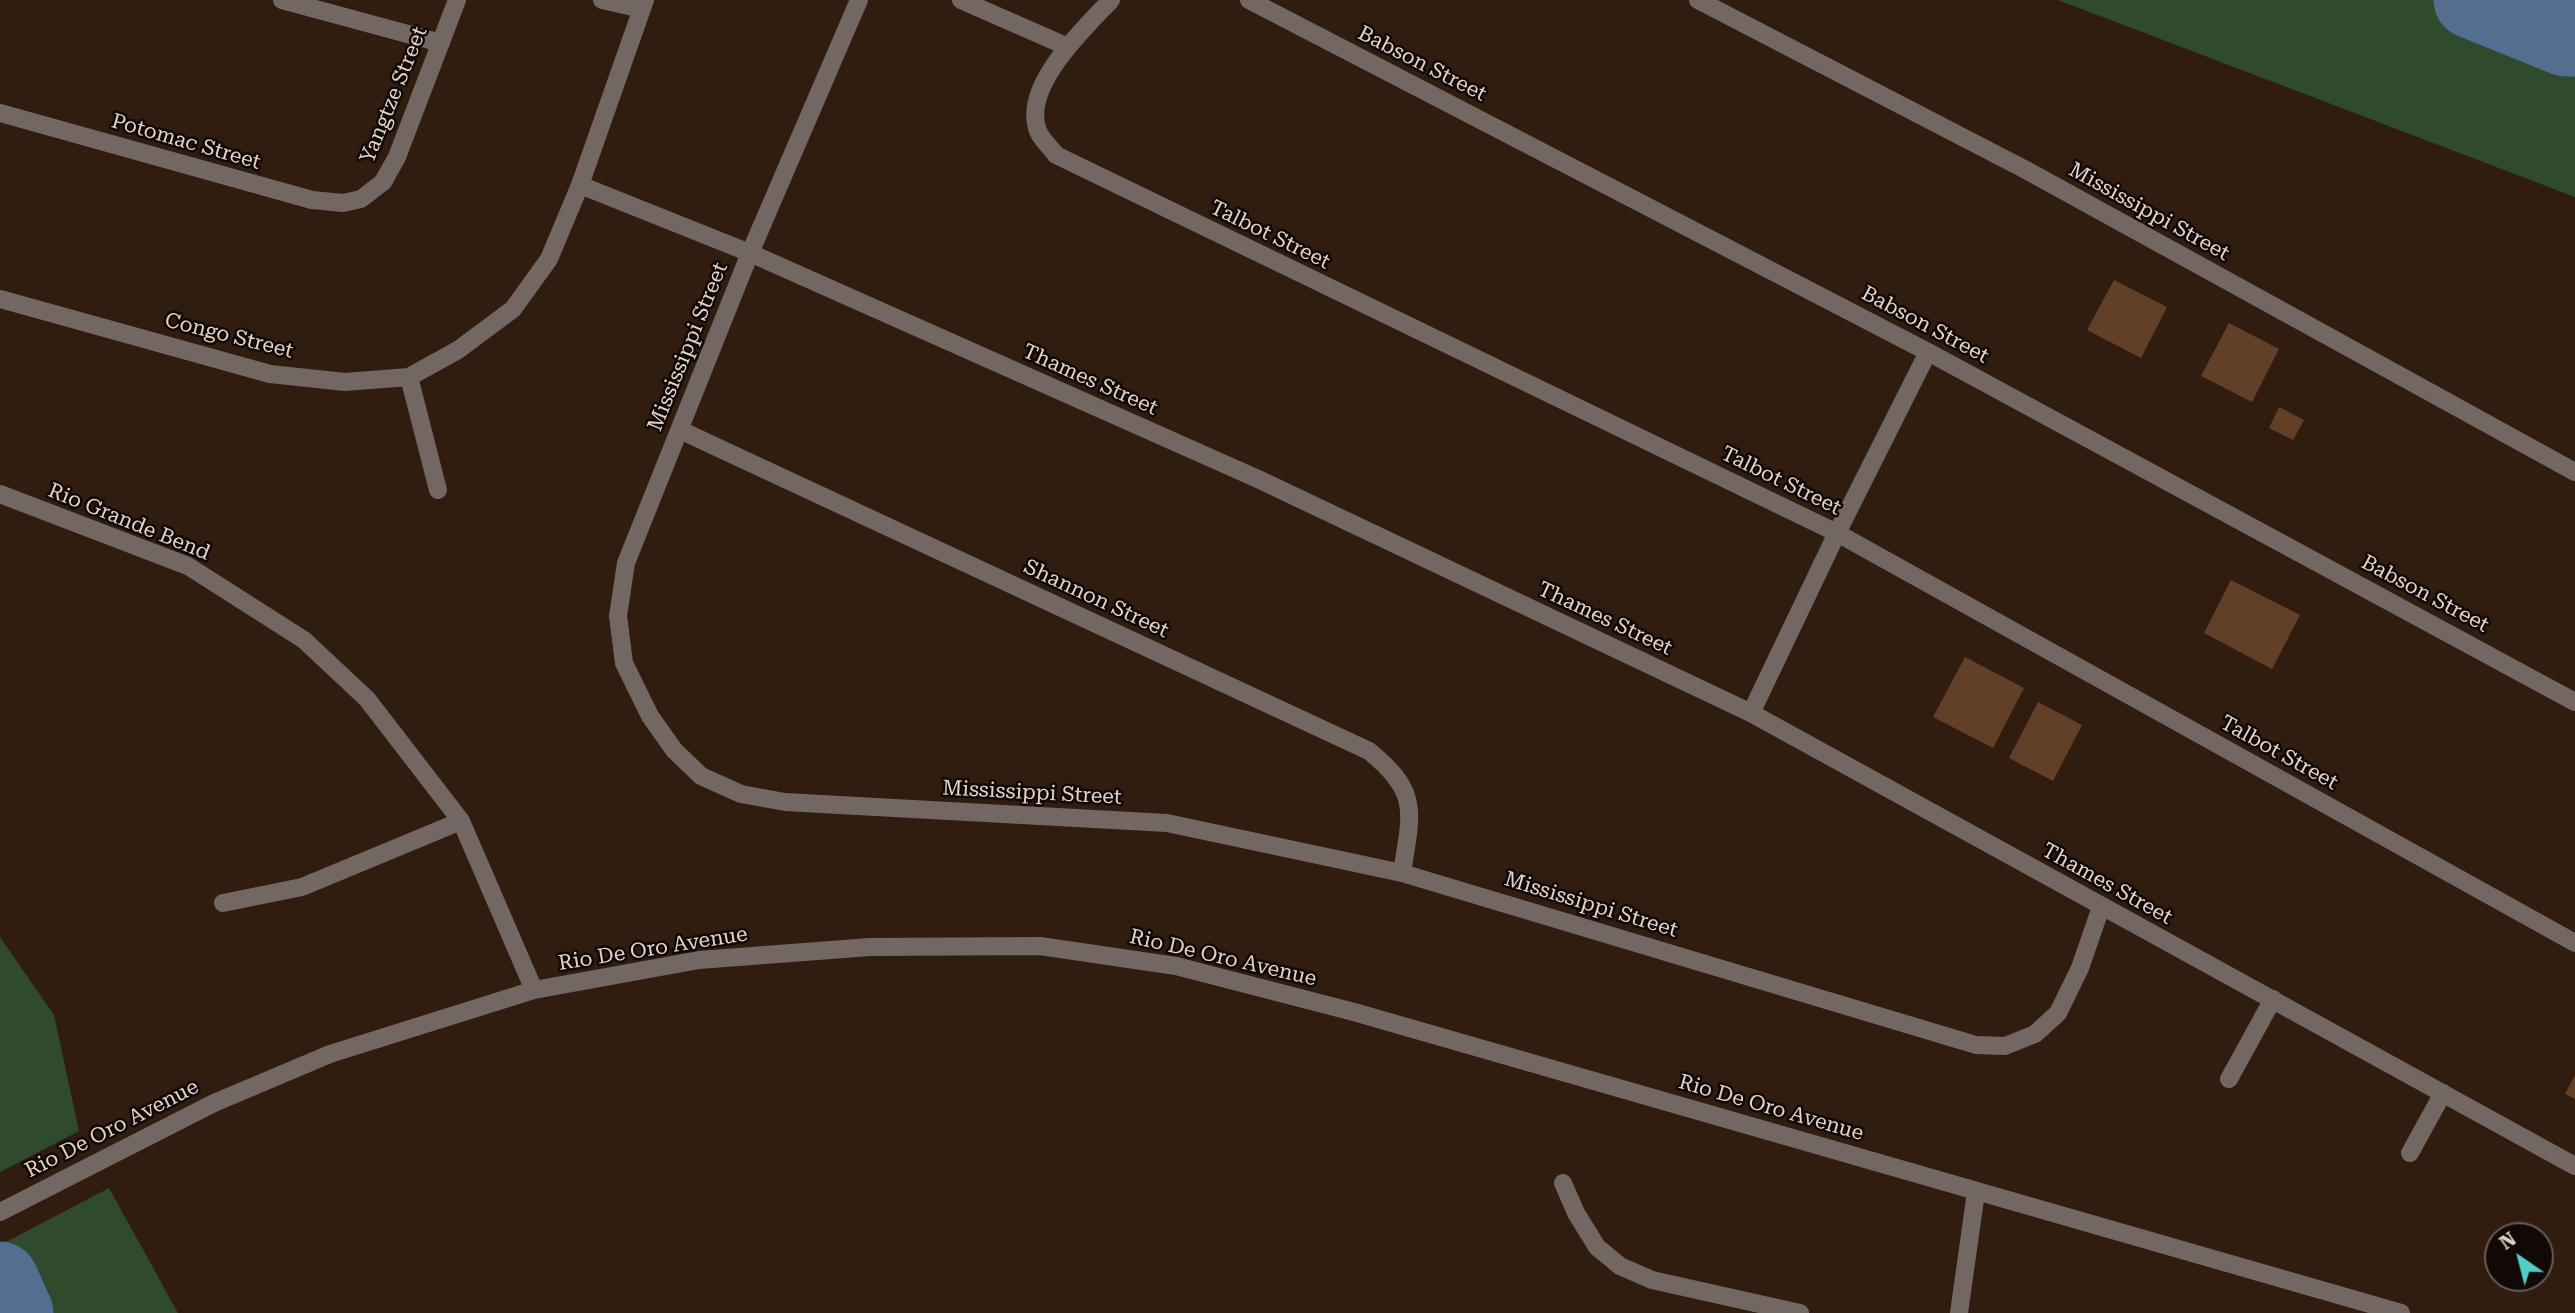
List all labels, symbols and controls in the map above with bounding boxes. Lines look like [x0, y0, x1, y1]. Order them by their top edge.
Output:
street label: Babson Street [1354, 21, 1490, 107]
street label: Yangtze Street [355, 23, 433, 167]
street label: Potomac Street [108, 109, 264, 175]
street label: Mississippi Street [2064, 157, 2234, 267]
street label: Talbot Street [1206, 195, 1334, 275]
street label: Mississippi Street [643, 259, 733, 435]
street label: Babson Street [1857, 281, 1993, 369]
street label: Congo Street [162, 308, 296, 364]
street label: Thames Street [1019, 339, 1161, 421]
street label: Talbot Street [1717, 441, 1845, 521]
street label: Rio Grande Bend [44, 478, 214, 566]
street label: Babson Street [2357, 550, 2493, 638]
street label: Shannon Street [1019, 554, 1173, 644]
street label: Thames Street [1534, 577, 1676, 661]
street label: Talbot Street [2216, 710, 2342, 796]
street label: Mississippi Street [942, 776, 1122, 810]
street label: Thames Street [2037, 838, 2177, 930]
street label: Mississippi Street [1501, 867, 1681, 943]
street label: Rio De Oro Avenue [557, 922, 749, 976]
street label: Rio De Oro Avenue [1127, 924, 1319, 992]
street label: Rio De Oro Avenue [1676, 1070, 1866, 1146]
street label: Rio De Oro Avenue [21, 1074, 203, 1184]
north arrow [2484, 1222, 2554, 1292]
text: N [2495, 1227, 2520, 1255]

